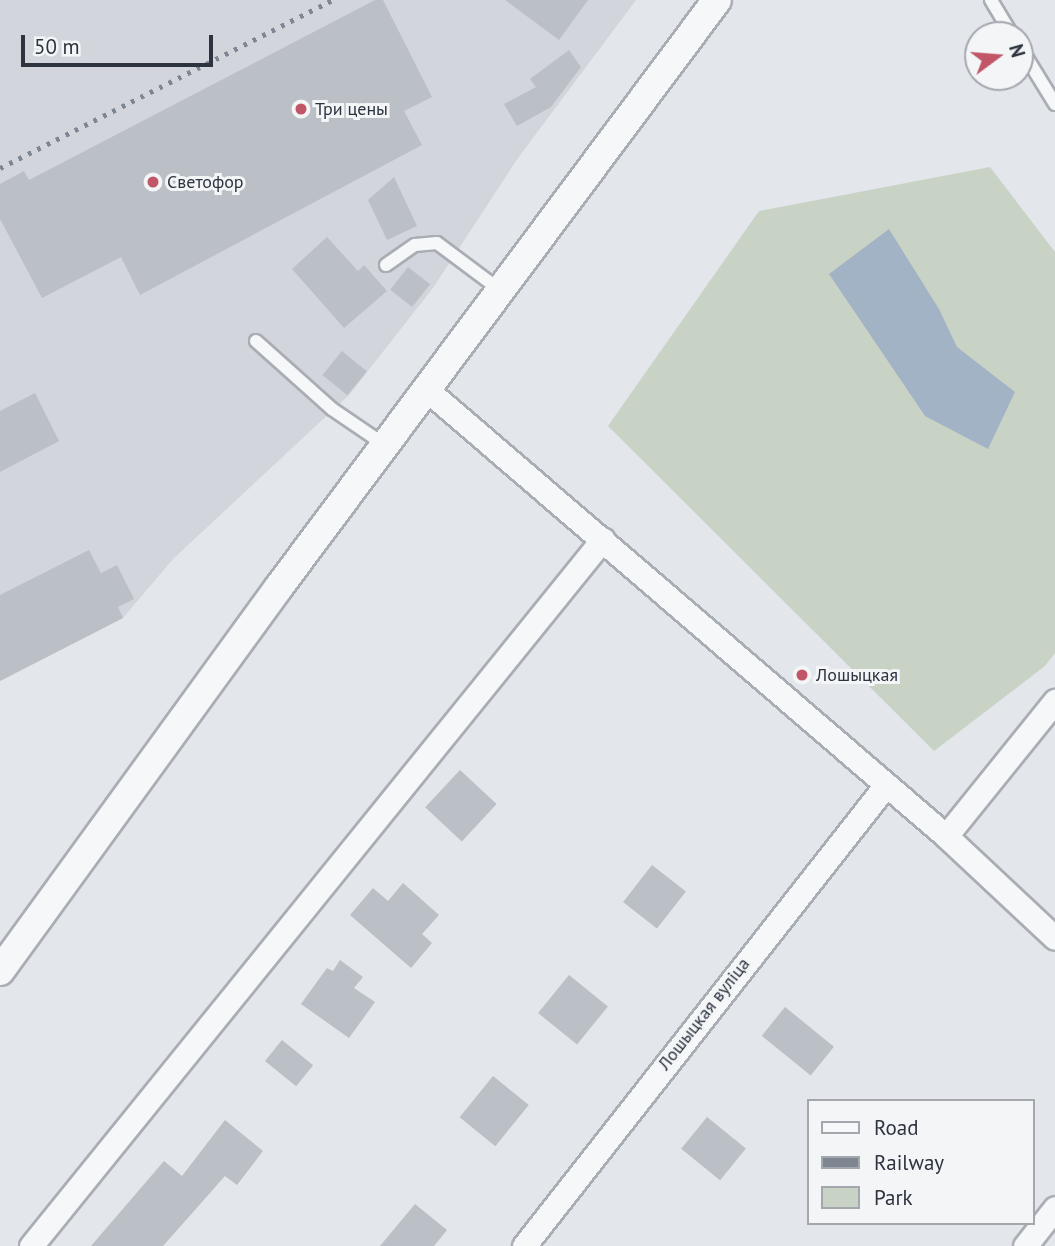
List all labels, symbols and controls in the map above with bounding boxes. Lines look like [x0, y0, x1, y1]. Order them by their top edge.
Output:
scale bar [24, 21, 217, 65]
north arrow [964, 21, 1034, 91]
text: 50 m [34, 33, 80, 60]
text: N [1004, 41, 1031, 60]
place label: Три цены [315, 98, 388, 120]
marker: Три цены [293, 101, 309, 117]
place label: Светофор [167, 171, 244, 193]
marker: Светофор [145, 174, 161, 190]
place label: Лошыцкая [816, 664, 898, 686]
marker: Лошыцкая [794, 667, 810, 683]
street label: Лошыцкая вуліца [653, 954, 755, 1074]
legend [806, 1099, 1034, 1225]
text: Road [874, 1114, 918, 1141]
text: Railway [874, 1149, 944, 1176]
text: Park [874, 1184, 913, 1211]

